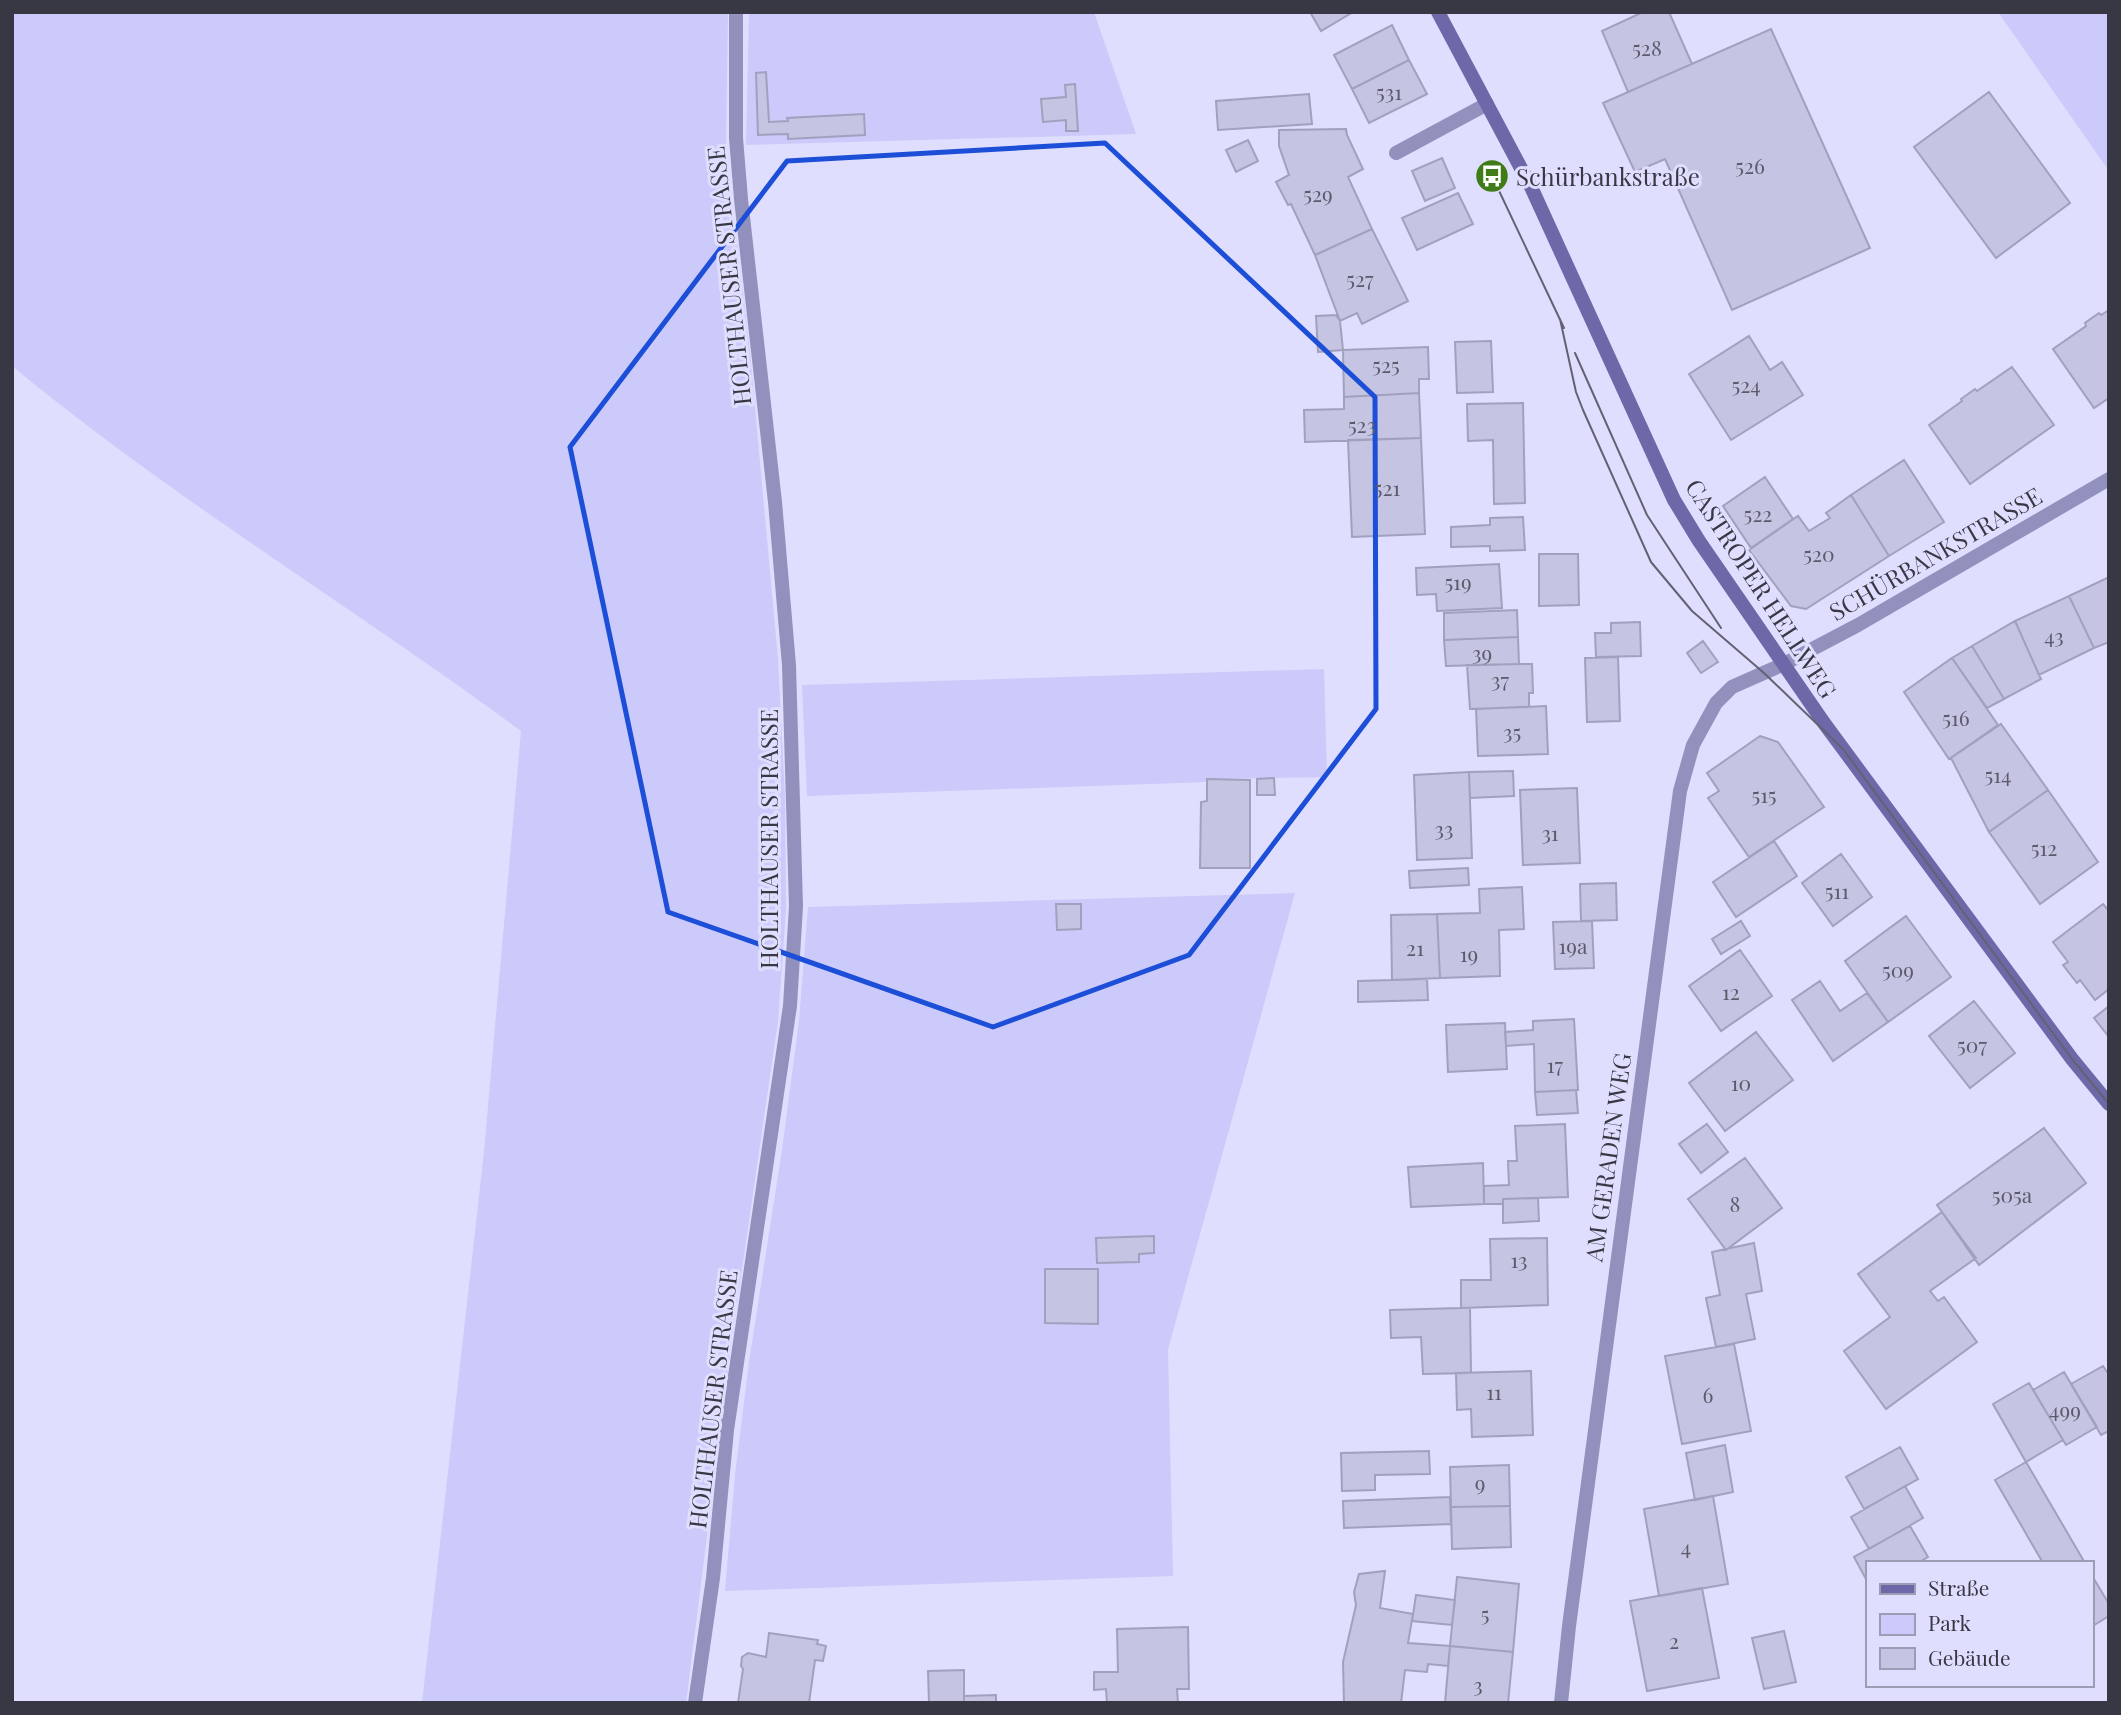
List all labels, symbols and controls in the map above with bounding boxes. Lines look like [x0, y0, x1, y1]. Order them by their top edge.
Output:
house number: 528 [1632, 33, 1662, 61]
house number: 531 [1376, 77, 1402, 105]
street label: HOLTHAUSER STRASSE [698, 145, 758, 407]
house number: 526 [1735, 151, 1765, 179]
bus stop icon: Schürbankstraße [1473, 157, 1511, 195]
place label: Schürbankstraße [1516, 160, 1700, 192]
house number: 529 [1303, 179, 1333, 207]
house number: 527 [1346, 264, 1374, 292]
house number: 525 [1372, 350, 1400, 378]
house number: 524 [1731, 370, 1761, 398]
house number: 523 [1348, 410, 1376, 438]
street label: CASTROPER HELLWEG [1679, 472, 1845, 704]
house number: 521 [1374, 473, 1401, 501]
street label: SCHÜRBANKSTRASSE [1823, 479, 2047, 627]
house number: 522 [1744, 499, 1772, 527]
house number: 520 [1803, 539, 1835, 567]
house number: 519 [1444, 567, 1472, 595]
house number: 43 [2044, 621, 2064, 649]
house number: 39 [1472, 638, 1492, 666]
house number: 37 [1491, 665, 1509, 693]
house number: 516 [1942, 703, 1970, 731]
street label: HOLTHAUSER STRASSE [752, 709, 784, 969]
house number: 35 [1503, 717, 1521, 745]
house number: 514 [1985, 760, 2011, 788]
house number: 515 [1752, 780, 1776, 808]
house number: 33 [1435, 814, 1453, 842]
house number: 31 [1541, 818, 1559, 846]
house number: 512 [2031, 833, 2057, 861]
house number: 511 [1825, 876, 1849, 904]
house number: 19a [1559, 931, 1588, 959]
house number: 21 [1406, 933, 1424, 961]
house number: 19 [1460, 939, 1478, 967]
house number: 509 [1882, 955, 1914, 983]
house number: 12 [1722, 977, 1740, 1005]
house number: 507 [1957, 1030, 1987, 1058]
house number: 17 [1547, 1050, 1564, 1078]
street label: AM GERADEN WEG [1576, 1051, 1637, 1264]
house number: 10 [1731, 1068, 1751, 1096]
house number: 505a [1992, 1180, 2033, 1208]
house number: 8 [1730, 1189, 1740, 1217]
house number: 13 [1511, 1245, 1527, 1273]
street label: HOLTHAUSER STRASSE [680, 1268, 744, 1530]
house number: 11 [1486, 1377, 1502, 1405]
house number: 6 [1703, 1380, 1714, 1408]
house number: 499 [2049, 1395, 2081, 1423]
house number: 9 [1475, 1468, 1485, 1496]
house number: 4 [1681, 1532, 1691, 1560]
legend [1866, 1561, 2093, 1687]
text: Straße [1928, 1573, 1989, 1601]
house number: 5 [1481, 1599, 1489, 1627]
text: Park [1928, 1608, 1972, 1636]
house number: 2 [1669, 1626, 1679, 1654]
text: Gebäude [1928, 1643, 2011, 1671]
house number: 3 [1473, 1670, 1483, 1698]

